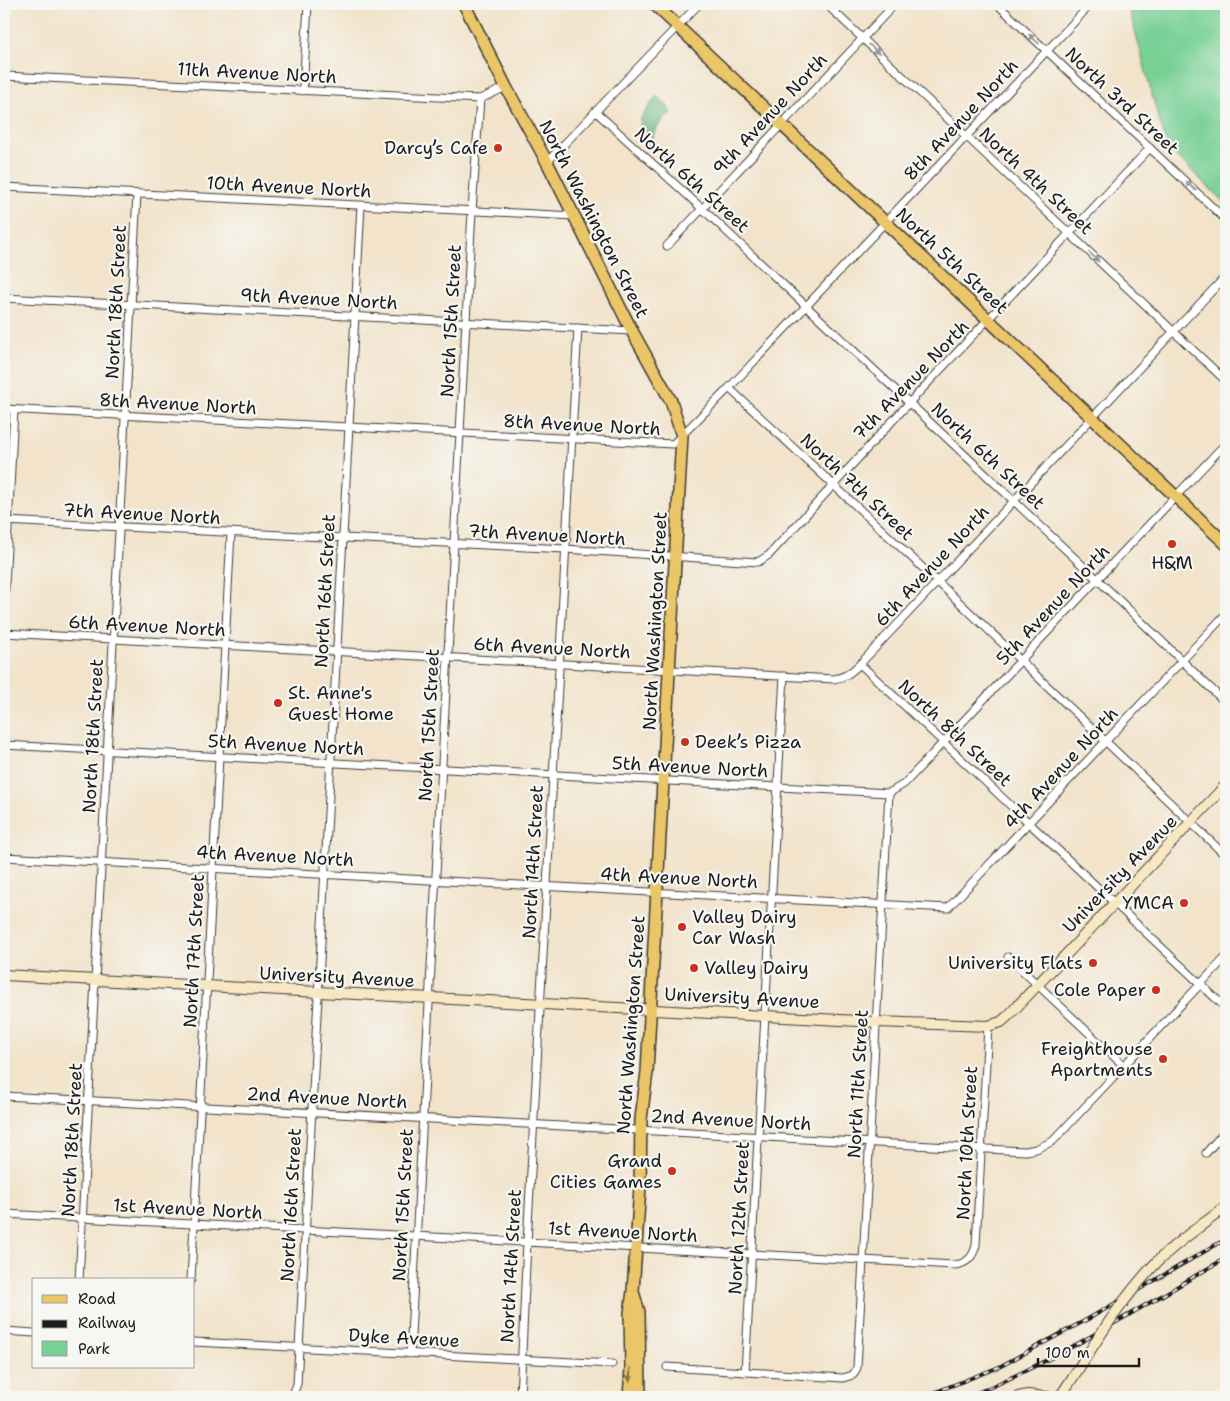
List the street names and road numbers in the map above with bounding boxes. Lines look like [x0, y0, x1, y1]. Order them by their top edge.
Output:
street label: North 3rd Street [1060, 42, 1184, 160]
street label: 9th Avenue North [707, 48, 833, 180]
street label: 8th Avenue North [898, 54, 1024, 186]
street label: 11th Avenue North [177, 57, 337, 89]
street label: North Washington Street [534, 116, 655, 322]
street label: North 6th Street [629, 122, 755, 238]
street label: North 4th Street [974, 122, 1098, 240]
street label: 10th Avenue North [206, 171, 372, 203]
street label: North 5th Street [890, 202, 1014, 320]
street label: North 18th Street [100, 224, 132, 380]
street label: North 15th Street [435, 244, 467, 398]
street label: 9th Avenue North [240, 283, 398, 315]
street label: 7th Avenue North [848, 315, 974, 445]
street label: 8th Avenue North [99, 388, 257, 420]
street label: North 6th Street [926, 397, 1050, 515]
street label: 8th Avenue North [503, 409, 661, 441]
street label: North 7th Street [795, 428, 919, 546]
street label: 7th Avenue North [63, 498, 221, 530]
street label: 6th Avenue North [869, 500, 995, 632]
street label: North Washington Street [637, 511, 673, 731]
street label: North 16th Street [309, 513, 341, 669]
street label: 7th Avenue North [468, 519, 626, 551]
street label: 5th Avenue North [991, 540, 1115, 670]
street label: 6th Avenue North [68, 610, 226, 642]
street label: 6th Avenue North [473, 632, 631, 664]
street label: North 15th Street [413, 648, 445, 802]
street label: North 18th Street [77, 658, 109, 814]
street label: North 8th Street [893, 674, 1017, 792]
street label: 4th Avenue North [998, 702, 1124, 834]
street label: 5th Avenue North [207, 729, 365, 761]
street label: 5th Avenue North [611, 751, 769, 783]
street label: North 14th Street [517, 784, 549, 940]
street label: University Avenue [1057, 810, 1183, 938]
street label: 4th Avenue North [195, 840, 355, 872]
street label: 4th Avenue North [599, 862, 759, 894]
street label: North 17th Street [178, 873, 210, 1028]
street label: North Washington Street [611, 915, 651, 1135]
street label: University Avenue [259, 961, 415, 993]
street label: University Avenue [664, 982, 820, 1014]
street label: North 11th Street [842, 1009, 874, 1159]
street label: North 18th Street [56, 1062, 88, 1218]
street label: North 10th Street [951, 1065, 983, 1221]
street label: 2nd Avenue North [246, 1082, 408, 1114]
street label: 2nd Avenue North [650, 1104, 812, 1136]
street label: North 16th Street [275, 1127, 307, 1283]
street label: North 15th Street [387, 1128, 419, 1282]
street label: North 12th Street [723, 1140, 755, 1295]
street label: North 14th Street [495, 1188, 527, 1344]
street label: 1st Avenue North [112, 1193, 264, 1225]
street label: 1st Avenue North [547, 1216, 699, 1248]
street label: Dyke Avenue [348, 1323, 460, 1353]

